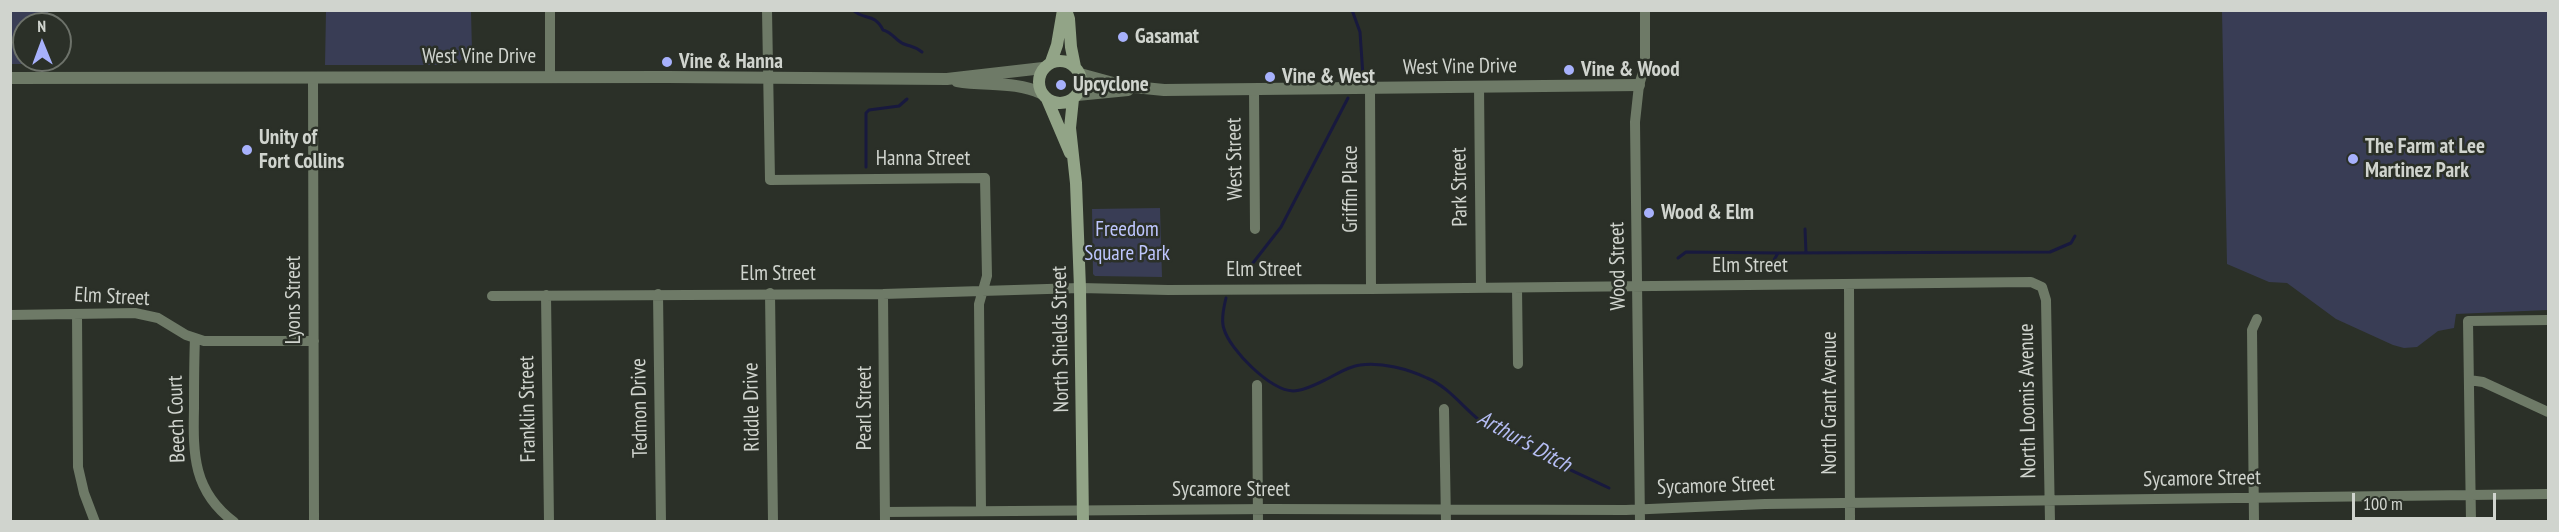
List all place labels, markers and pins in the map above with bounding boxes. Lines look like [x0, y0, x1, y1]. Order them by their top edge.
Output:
place label: Gasamat [1135, 24, 1199, 50]
marker: Gasamat [1116, 30, 1130, 44]
place label: Vine & Hanna [679, 49, 783, 75]
marker: Vine & Hanna [660, 55, 674, 69]
place label: Vine & Wood [1581, 57, 1680, 83]
marker: Vine & Wood [1562, 63, 1576, 77]
place label: Vine & West [1282, 64, 1375, 90]
marker: Vine & West [1263, 70, 1277, 84]
place label: Upcyclone [1073, 72, 1149, 98]
marker: Upcyclone [1054, 78, 1068, 92]
place label: Unity of Fort Collins [259, 125, 344, 175]
place label: The Farm at Lee Martinez Park [2365, 134, 2485, 184]
marker: Unity of Fort Collins [240, 143, 254, 157]
marker: The Farm at Lee Martinez Park [2346, 152, 2360, 166]
place label: Wood & Elm [1661, 200, 1754, 226]
marker: Wood & Elm [1642, 206, 1656, 220]

